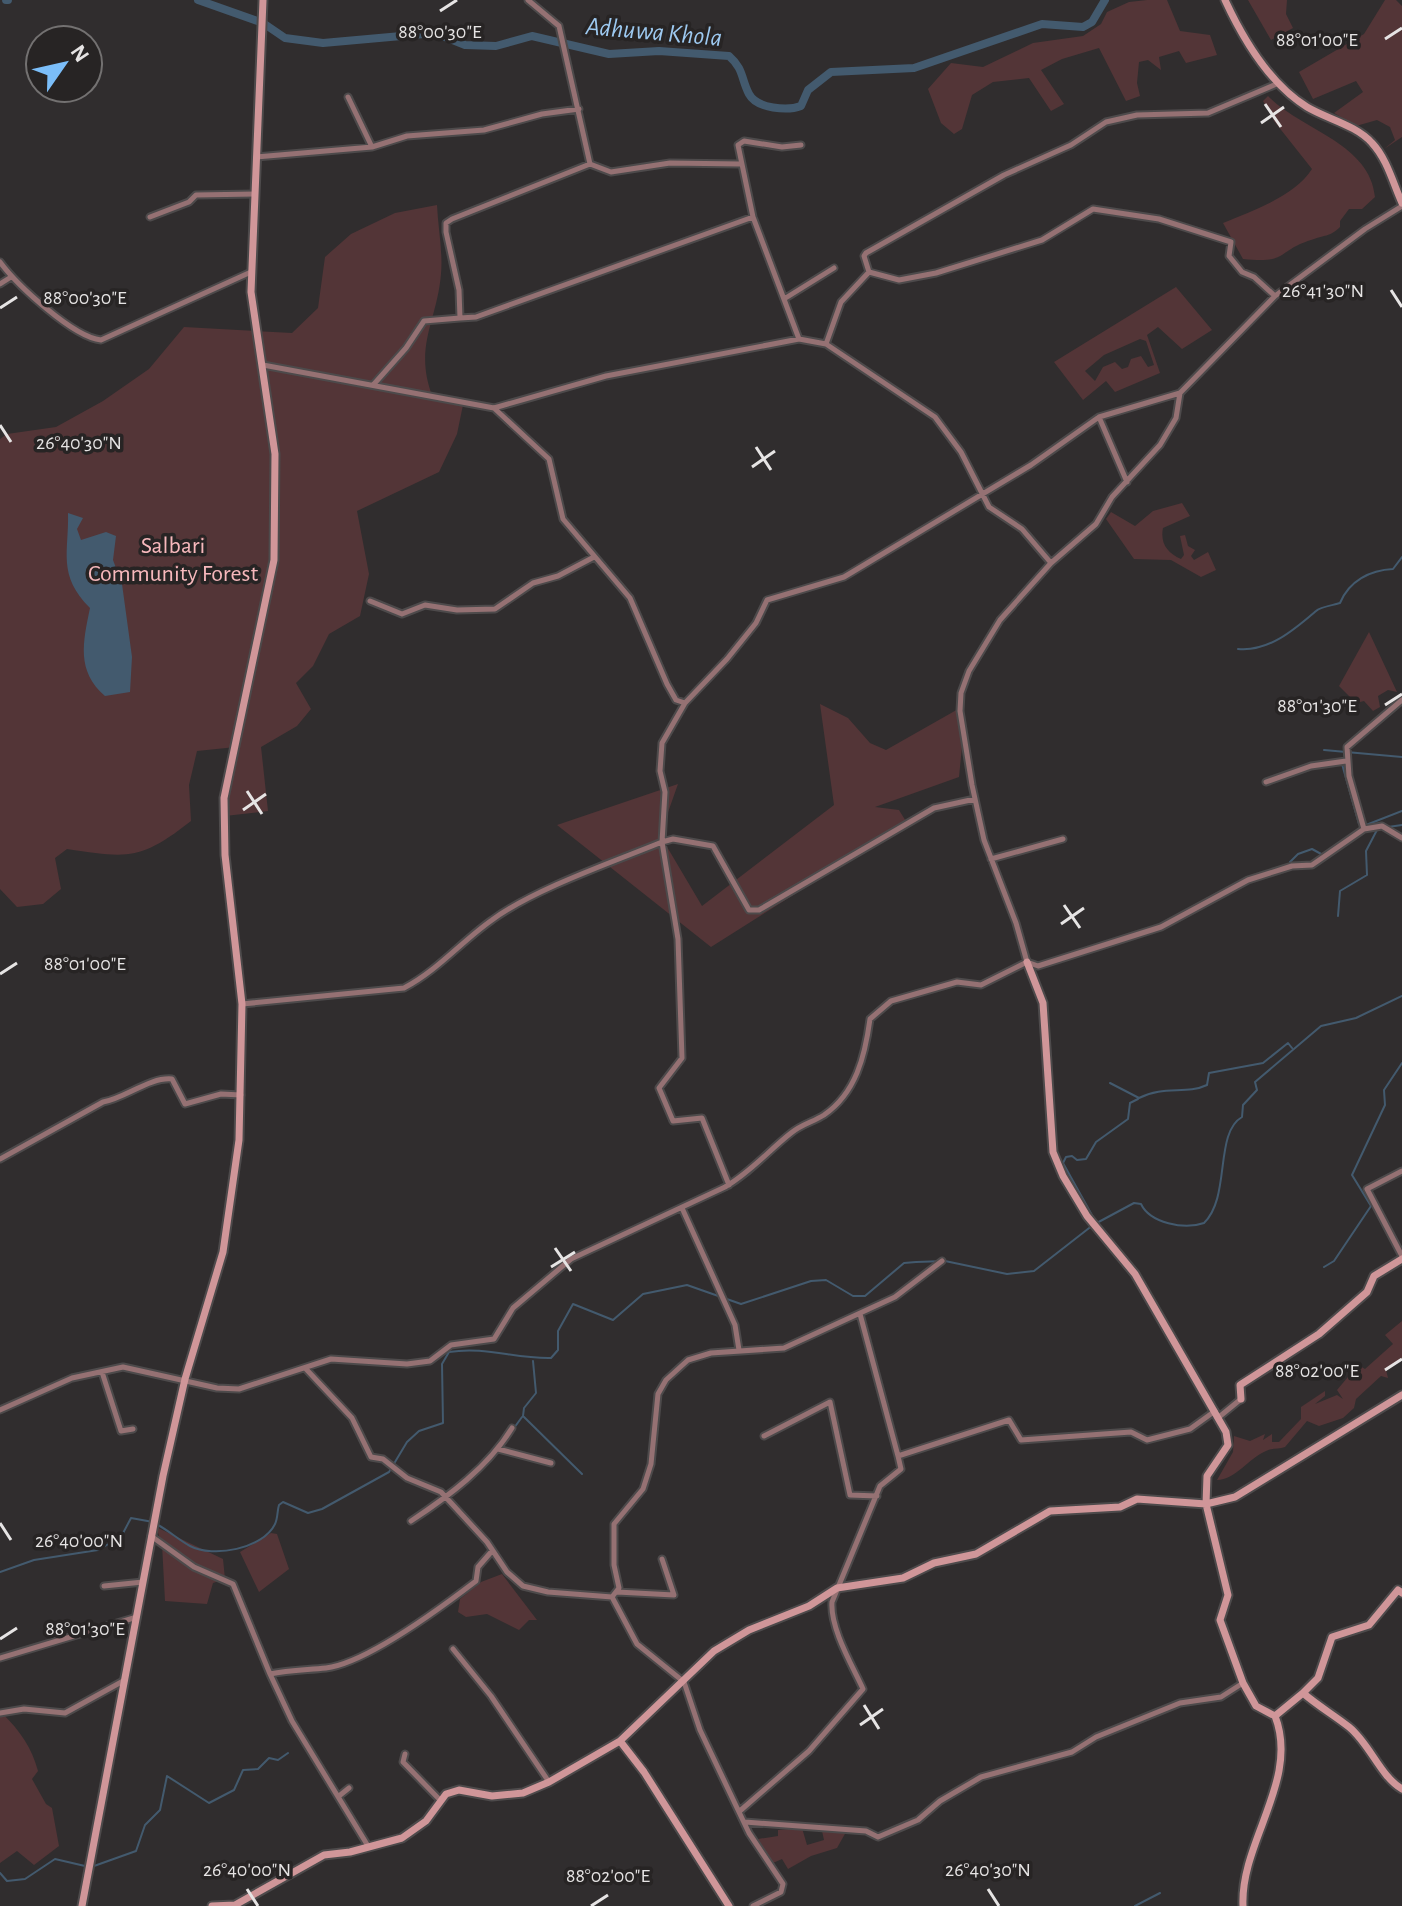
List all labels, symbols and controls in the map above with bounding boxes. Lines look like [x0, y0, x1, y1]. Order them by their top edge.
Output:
water label: Adhuwa Khola [584, 13, 723, 51]
text: 88°00'30"E [398, 22, 482, 42]
north arrow [24, 24, 104, 104]
text: 88°01'00"E [1276, 30, 1358, 50]
text: N [66, 41, 93, 66]
text: 26°41'30"N [1282, 281, 1364, 301]
text: 88°00'30"E [43, 288, 127, 308]
text: 26°40'30"N [36, 433, 122, 453]
park label: Salbari Community Forest [88, 534, 258, 586]
text: 88°01'30"E [1277, 696, 1357, 716]
text: 88°01'00"E [44, 954, 126, 974]
text: 88°02'00"E [1275, 1361, 1359, 1381]
text: 26°40'00"N [35, 1531, 123, 1551]
text: 88°01'30"E [45, 1619, 125, 1639]
text: 26°40'00"N [203, 1860, 291, 1880]
text: 26°40'30"N [945, 1860, 1031, 1880]
text: 88°02'00"E [566, 1866, 650, 1886]

